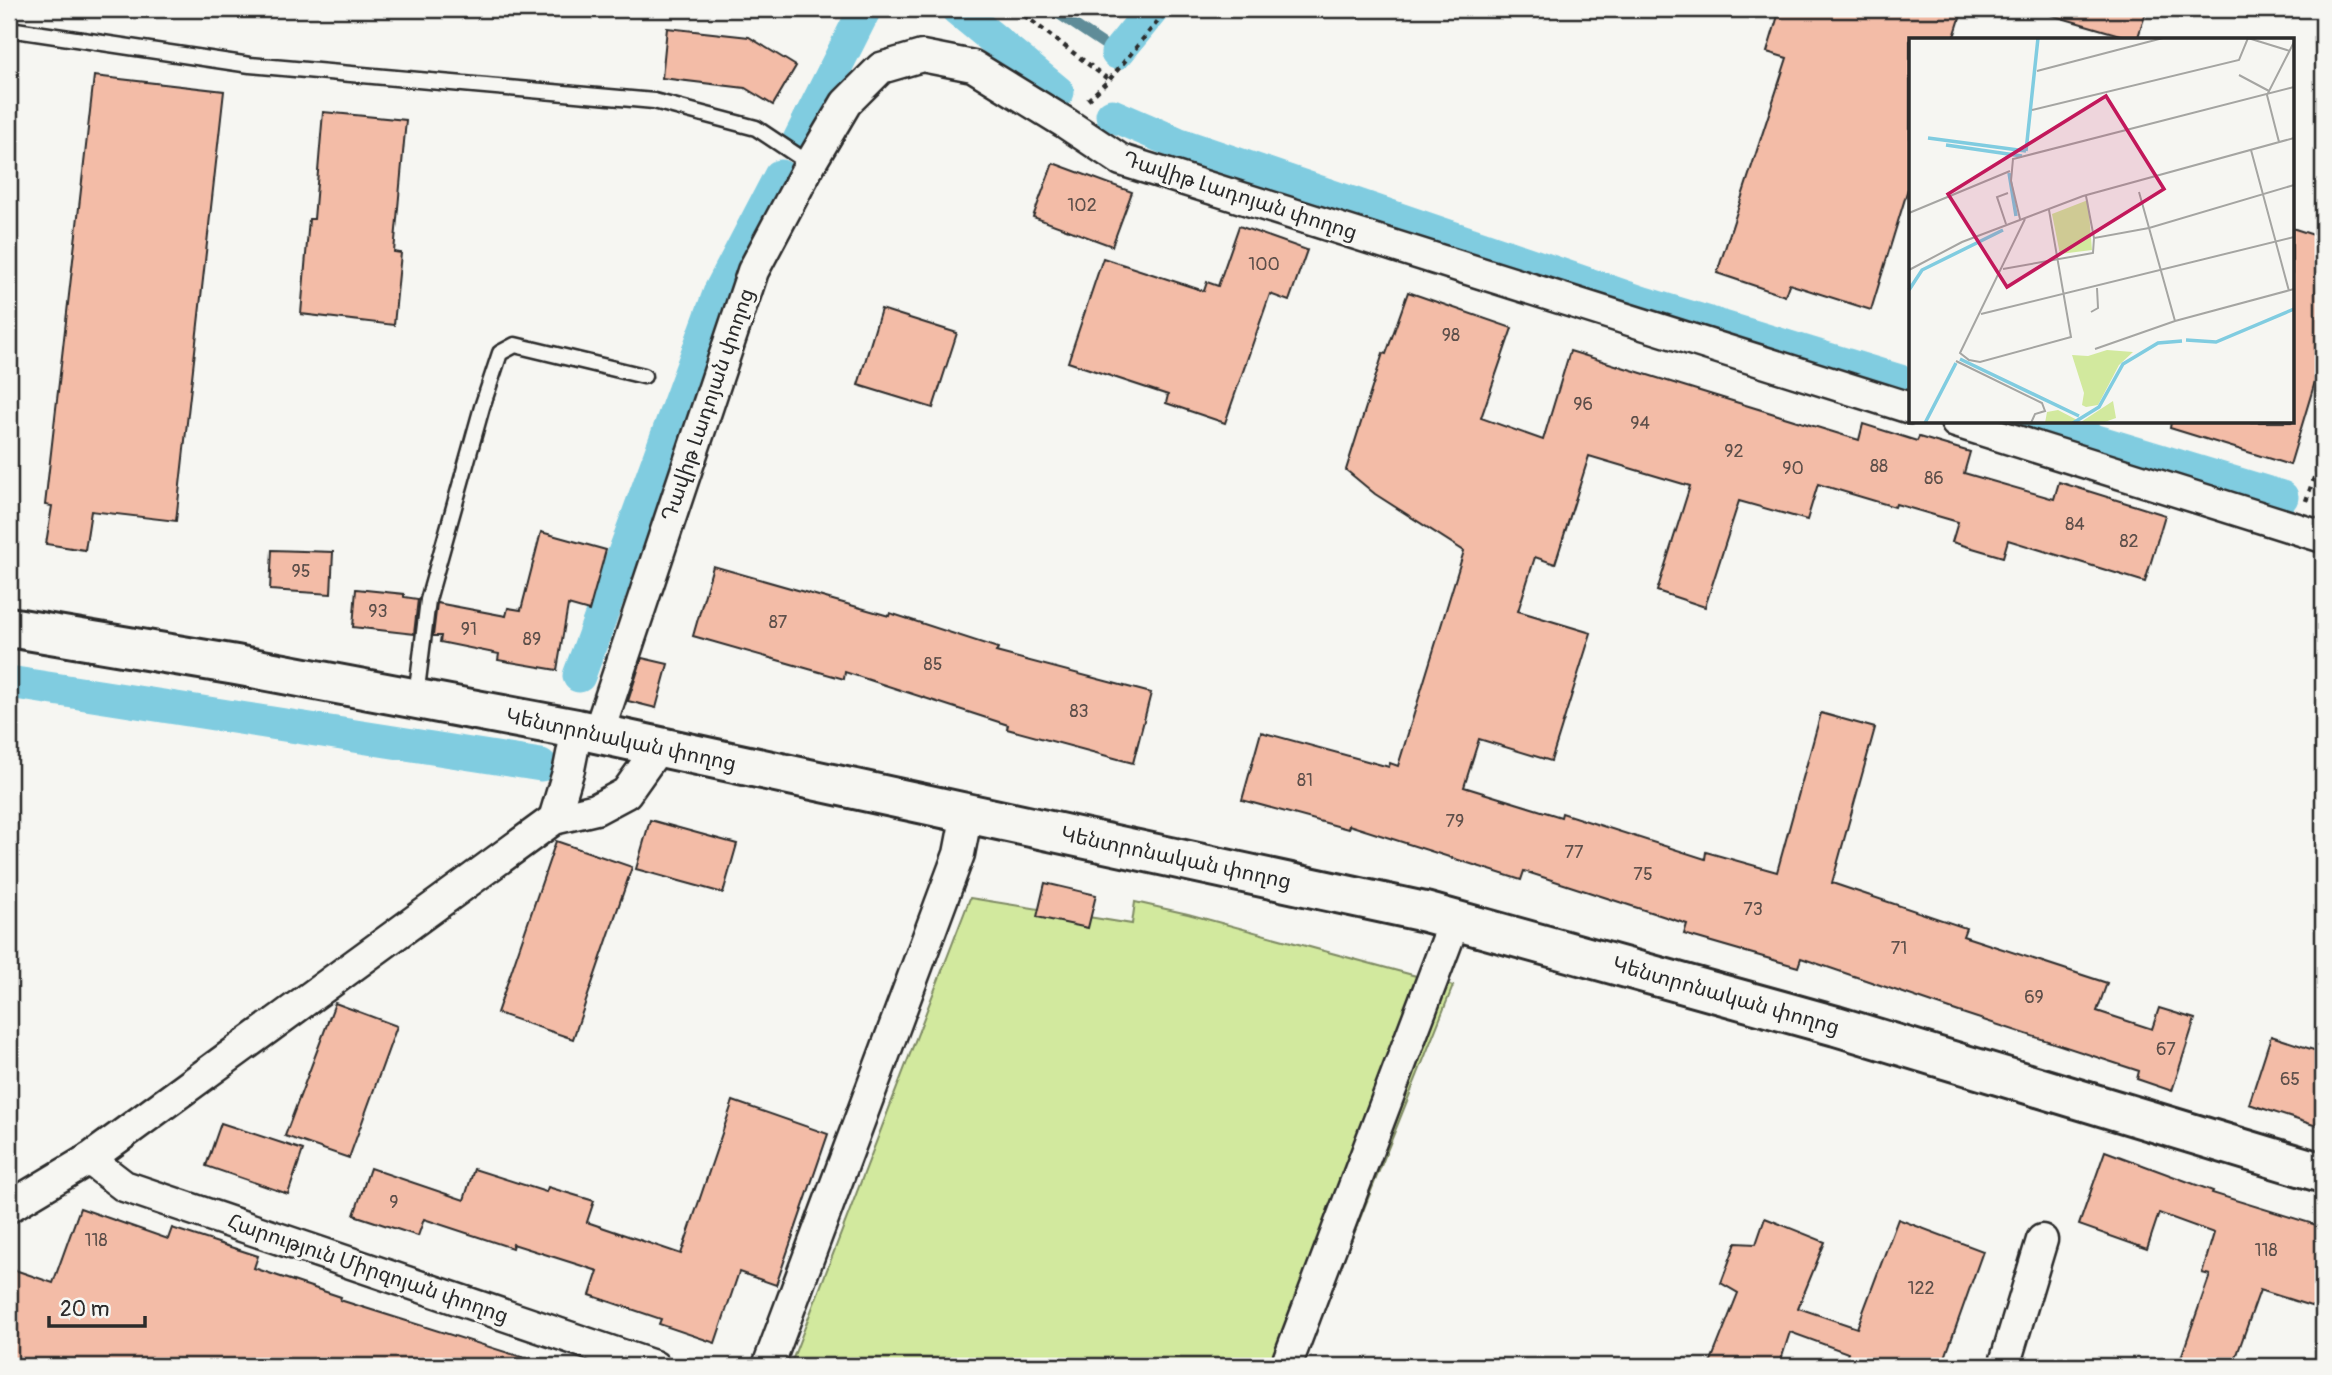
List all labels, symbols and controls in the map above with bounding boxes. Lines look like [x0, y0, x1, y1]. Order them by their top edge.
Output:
inset map [1909, 38, 2294, 424]
street label: Դավիթ Լադոյան փողոց [1119, 145, 1361, 247]
house number: 102 [1067, 194, 1097, 217]
house number: 100 [1248, 253, 1280, 276]
street label: Դավիթ Լադոյան փողոց [655, 285, 761, 525]
house number: 98 [1442, 324, 1460, 347]
house number: 96 [1573, 393, 1593, 416]
house number: 94 [1630, 412, 1650, 435]
house number: 92 [1724, 440, 1744, 463]
house number: 88 [1870, 455, 1888, 478]
house number: 90 [1782, 457, 1804, 480]
house number: 86 [1924, 467, 1944, 490]
house number: 84 [2065, 513, 2085, 536]
house number: 82 [2119, 530, 2139, 553]
house number: 95 [291, 560, 311, 583]
house number: 93 [368, 600, 388, 623]
house number: 87 [769, 611, 788, 634]
house number: 91 [461, 618, 477, 641]
house number: 89 [523, 628, 541, 651]
house number: 85 [924, 653, 942, 676]
house number: 83 [1069, 700, 1089, 723]
street label: Կենտրոնական փողոց [503, 702, 739, 778]
house number: 81 [1297, 769, 1313, 792]
house number: 79 [1446, 810, 1464, 833]
street label: Կենտրոնական փողոց [1058, 820, 1294, 896]
house number: 77 [1564, 841, 1584, 864]
house number: 75 [1633, 863, 1653, 886]
house number: 73 [1743, 898, 1763, 921]
house number: 71 [1891, 937, 1907, 960]
street label: Կենտրոնական փողոց [1609, 951, 1843, 1041]
house number: 69 [2024, 986, 2044, 1009]
house number: 67 [2156, 1038, 2176, 1061]
house number: 65 [2280, 1068, 2300, 1091]
house number: 9 [389, 1191, 399, 1214]
street label: Հարություն Միրզոյան փողոց [224, 1208, 512, 1330]
house number: 118 [84, 1229, 108, 1252]
house number: 118 [2254, 1239, 2278, 1262]
house number: 122 [1907, 1277, 1935, 1300]
scale bar [49, 1284, 145, 1328]
text: 20 m [60, 1296, 109, 1323]

